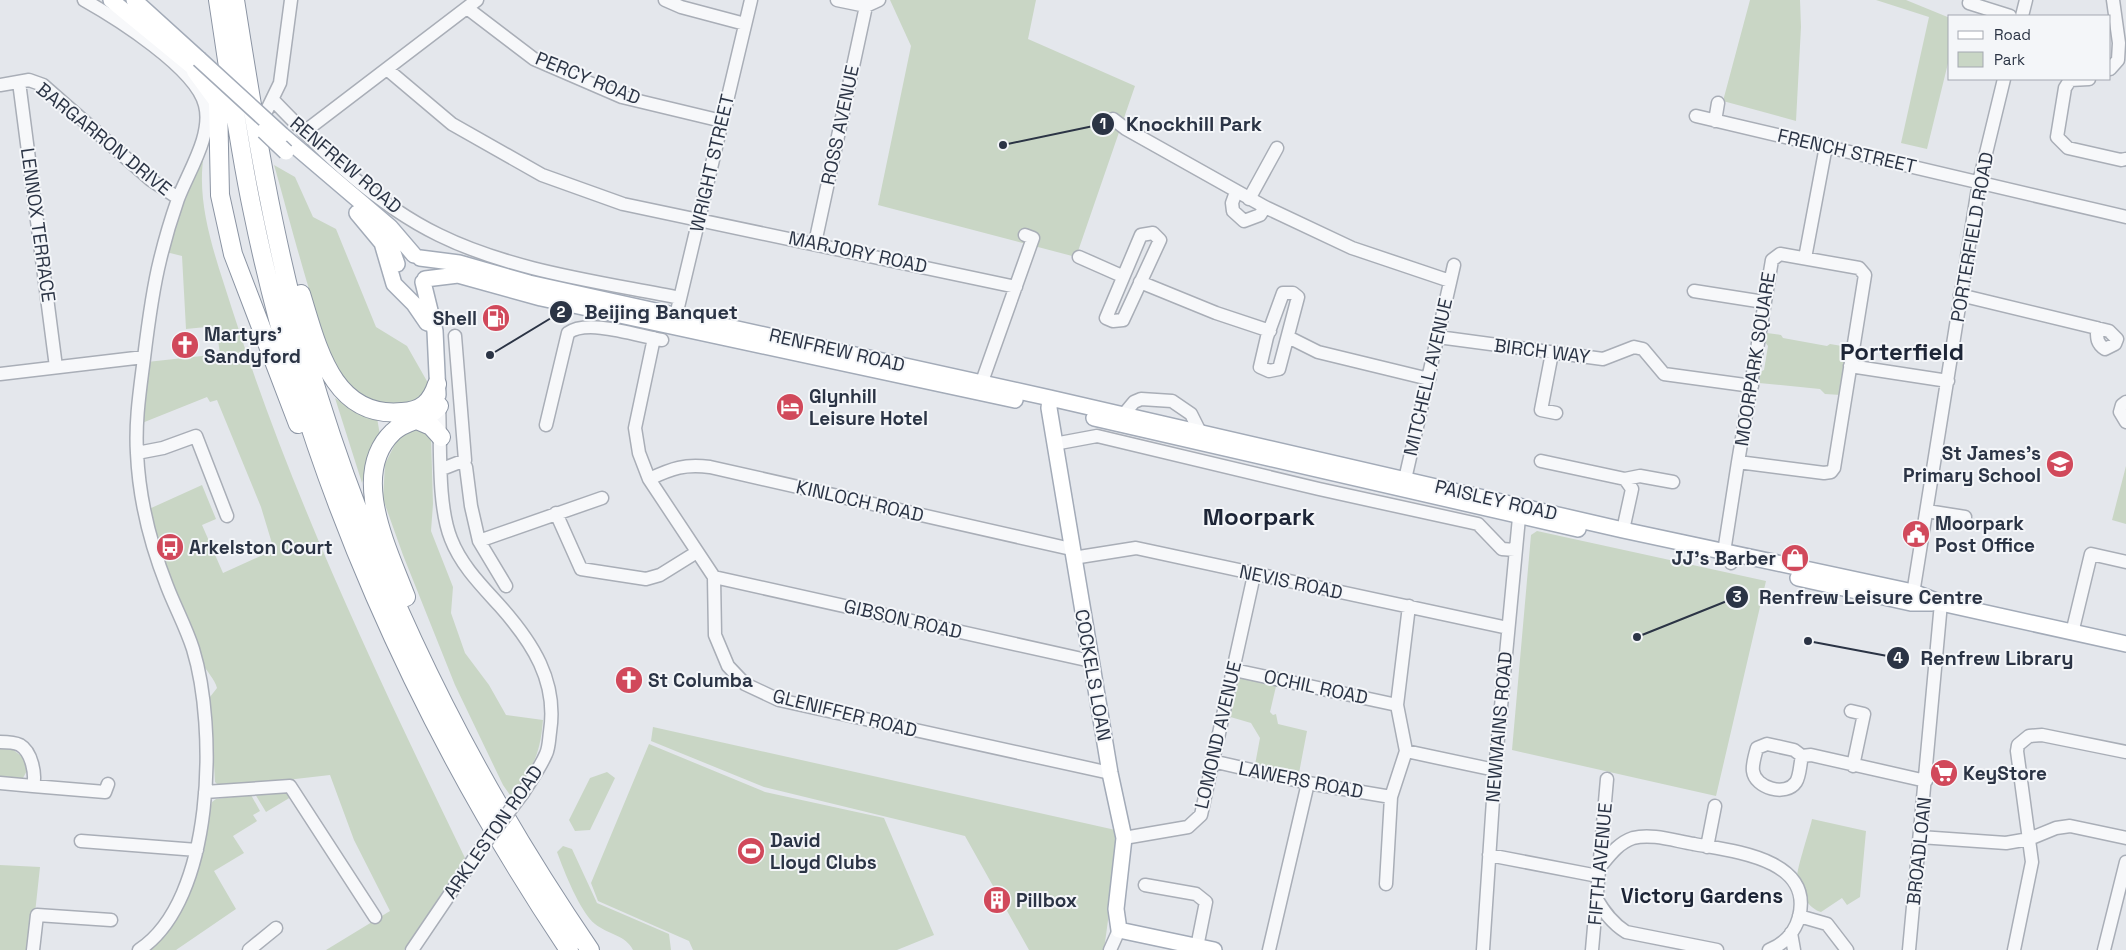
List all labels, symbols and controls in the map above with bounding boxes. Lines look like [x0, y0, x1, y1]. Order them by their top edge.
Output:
legend [1948, 15, 2111, 80]
text: Road [1994, 25, 2031, 44]
street label: PERCY ROAD [532, 46, 644, 110]
text: Park [1994, 50, 2025, 69]
street label: ROSS AVENUE [815, 63, 865, 187]
street label: BARGARRON DRIVE [31, 77, 177, 201]
street label: WRIGHT STREET [684, 92, 740, 234]
callout: Knockhill Park [1091, 106, 1272, 141]
street label: RENFREW ROAD [285, 111, 407, 219]
text: Knockhill Park [1126, 111, 1262, 137]
text: 1 [1100, 114, 1106, 133]
street label: FRENCH STREET [1775, 123, 1919, 179]
street label: LENNOX TERRACE [15, 146, 61, 304]
street label: PORTERFIELD ROAD [1945, 150, 1999, 324]
street label: MARJORY ROAD [786, 225, 930, 279]
street label: MOORPARK SQUARE [1729, 270, 1781, 448]
callout: Beijing Banquet [549, 295, 747, 330]
street label: MITCHELL AVENUE [1398, 296, 1458, 458]
text: Beijing Banquet [584, 299, 738, 325]
text: 2 [557, 302, 566, 321]
fuel station icon: Shell [481, 303, 511, 333]
place label: Shell [433, 306, 477, 331]
place label: Martyrs' Sandyford [204, 322, 301, 369]
street label: RENFREW ROAD [767, 322, 907, 378]
church icon: Martyrs' Sandyford [170, 330, 200, 360]
street label: BIRCH WAY [1492, 333, 1592, 369]
district label: Porterfield [1840, 336, 1964, 367]
place label: Glynhill Leisure Hotel [809, 384, 928, 431]
hotel icon: Glynhill Leisure Hotel [775, 392, 805, 422]
place label: St James's Primary School [1903, 441, 2041, 488]
school or university icon: St James's Primary School [2045, 449, 2075, 479]
street label: KINLOCH ROAD [794, 474, 926, 528]
street label: PAISLEY ROAD [1432, 474, 1560, 526]
district label: Moorpark [1203, 501, 1316, 532]
place label: Moorpark Post Office [1935, 511, 2035, 558]
public building icon: Moorpark Post Office [1901, 519, 1931, 549]
bus stop icon: Arkelston Court [155, 532, 185, 562]
place label: Arkelston Court [189, 535, 333, 560]
shop icon: JJ's Barber [1780, 543, 1810, 573]
place label: JJ's Barber [1672, 546, 1776, 571]
street label: NEVIS ROAD [1237, 559, 1345, 605]
callout: Renfrew Leisure Centre [1724, 579, 1994, 614]
text: Renfrew Leisure Centre [1759, 584, 1983, 610]
text: 3 [1732, 587, 1742, 606]
street label: GIBSON ROAD [841, 593, 965, 645]
street label: COCKELS LOAN [1069, 607, 1117, 743]
callout: Renfrew Library [1886, 641, 2084, 676]
text: Renfrew Library [1920, 645, 2074, 671]
text: 4 [1893, 648, 1903, 667]
street label: NEWMAINS ROAD [1480, 651, 1518, 803]
street label: LOMOND AVENUE [1189, 659, 1247, 811]
street label: OCHIL ROAD [1262, 664, 1370, 710]
church icon: St Columba [614, 665, 644, 695]
place label: St Columba [648, 668, 753, 693]
street label: GLENIFFER ROAD [770, 683, 920, 743]
street label: LAWERS ROAD [1236, 756, 1366, 804]
supermarket icon: KeyStore [1929, 758, 1959, 788]
street label: ARKLESTON ROAD [438, 760, 548, 904]
place label: KeyStore [1963, 761, 2047, 786]
street label: BROADLOAN [1901, 796, 1937, 906]
street label: FIFTH AVENUE [1582, 802, 1618, 926]
place label: David Lloyd Clubs [770, 828, 877, 875]
sports icon: David Lloyd Clubs [736, 836, 766, 866]
district label: Victory Gardens [1621, 882, 1783, 909]
building icon: Pillbox [982, 885, 1012, 915]
place label: Pillbox [1016, 888, 1077, 913]

